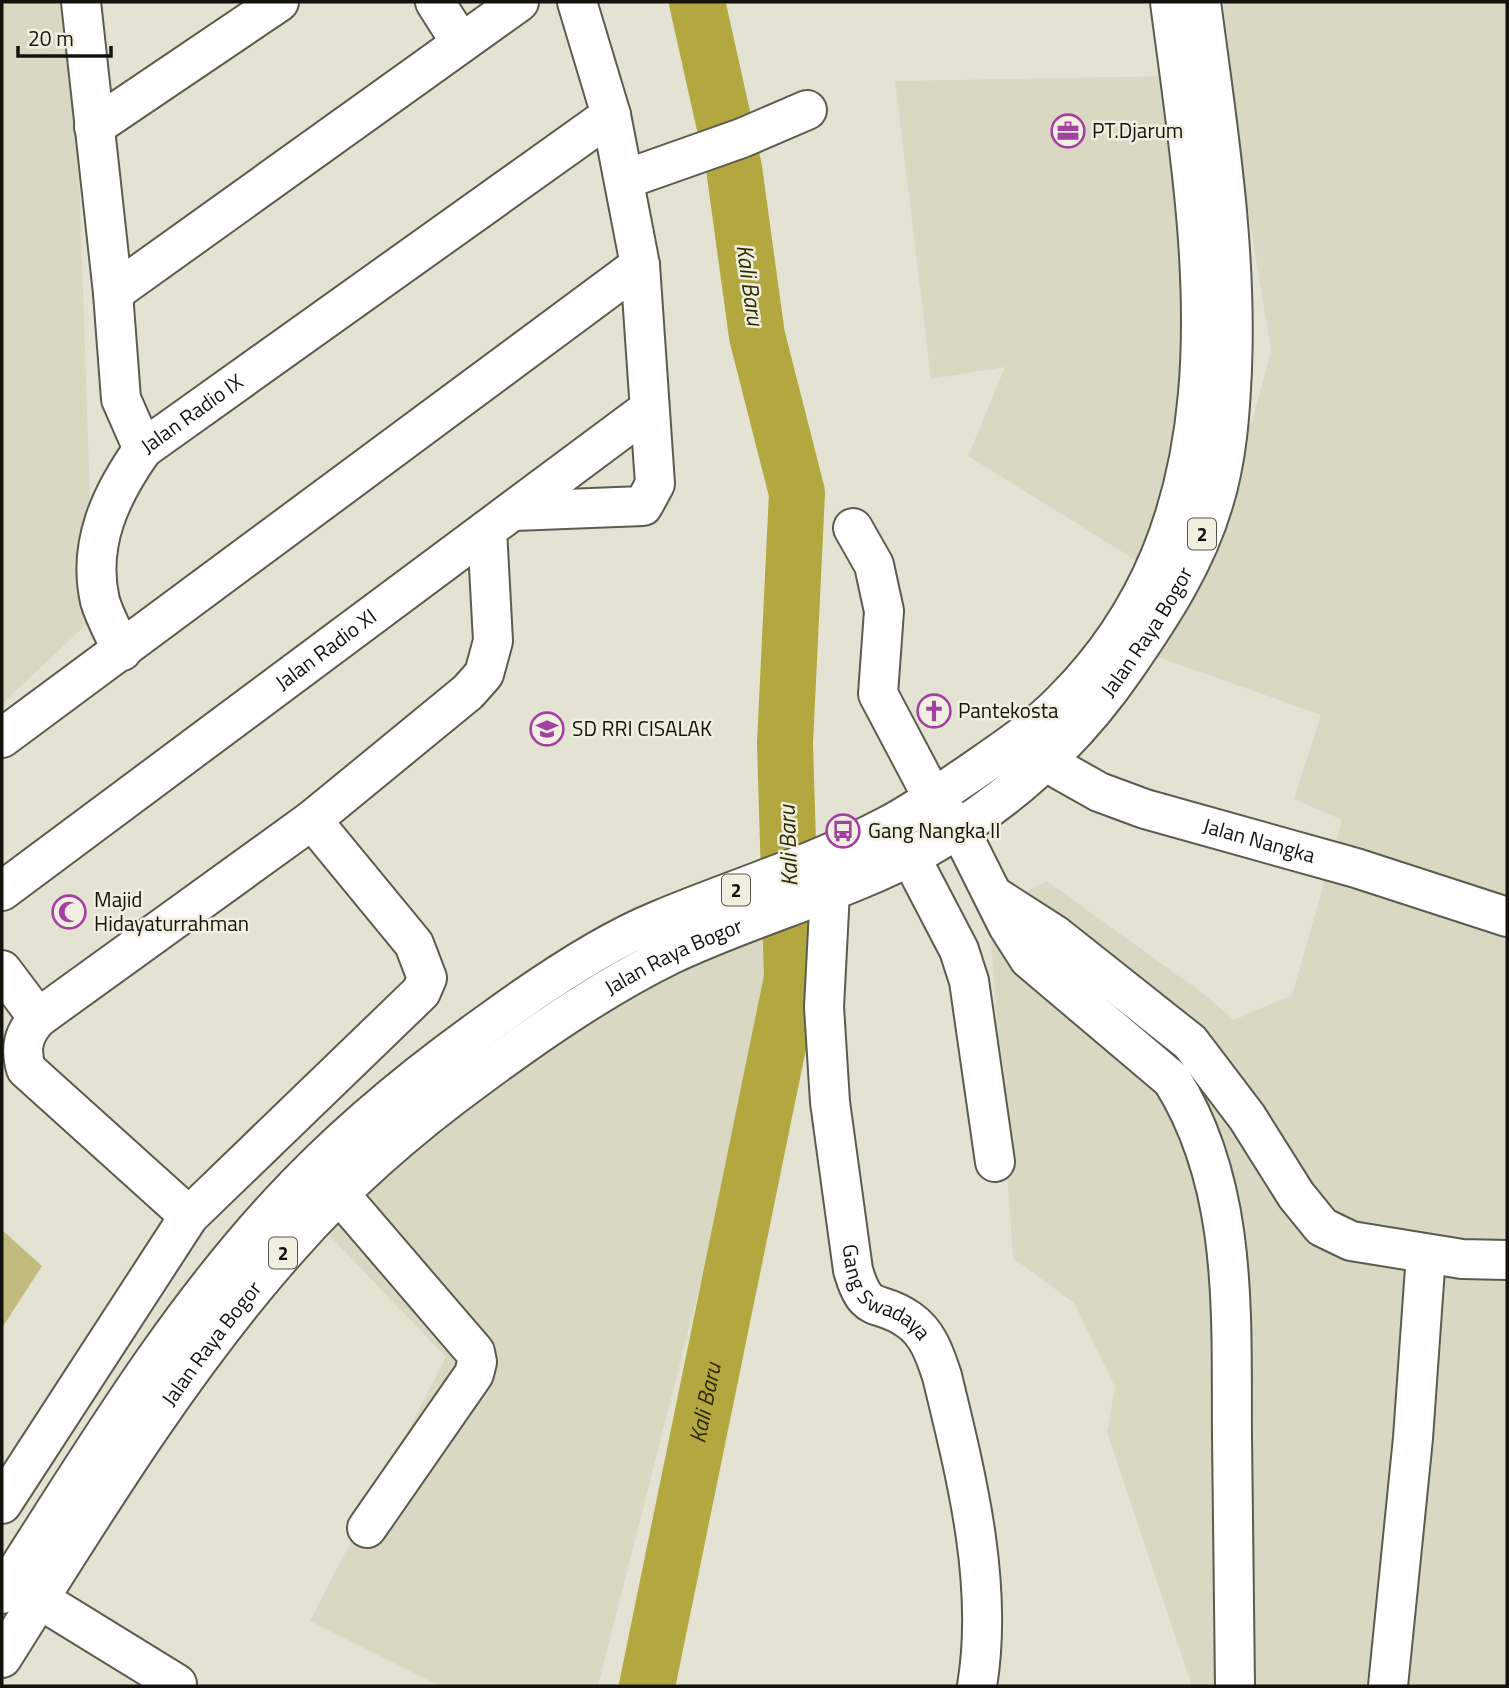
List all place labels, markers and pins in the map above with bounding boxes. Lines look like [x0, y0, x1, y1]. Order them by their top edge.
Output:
office icon: PT.Djarum [1049, 112, 1087, 150]
place label: PT.Djarum [1092, 114, 1183, 146]
church icon: Pantekosta [915, 692, 953, 730]
place label: Pantekosta [958, 694, 1059, 726]
school or university icon: SD RRI CISALAK [528, 710, 566, 748]
place label: SD RRI CISALAK [572, 712, 712, 744]
bus stop icon: Gang Nangka II [824, 812, 862, 850]
place label: Gang Nangka II [868, 814, 1000, 846]
place label: Majid Hidayaturrahman [94, 883, 249, 939]
mosque icon: Majid Hidayaturrahman [50, 893, 88, 931]

